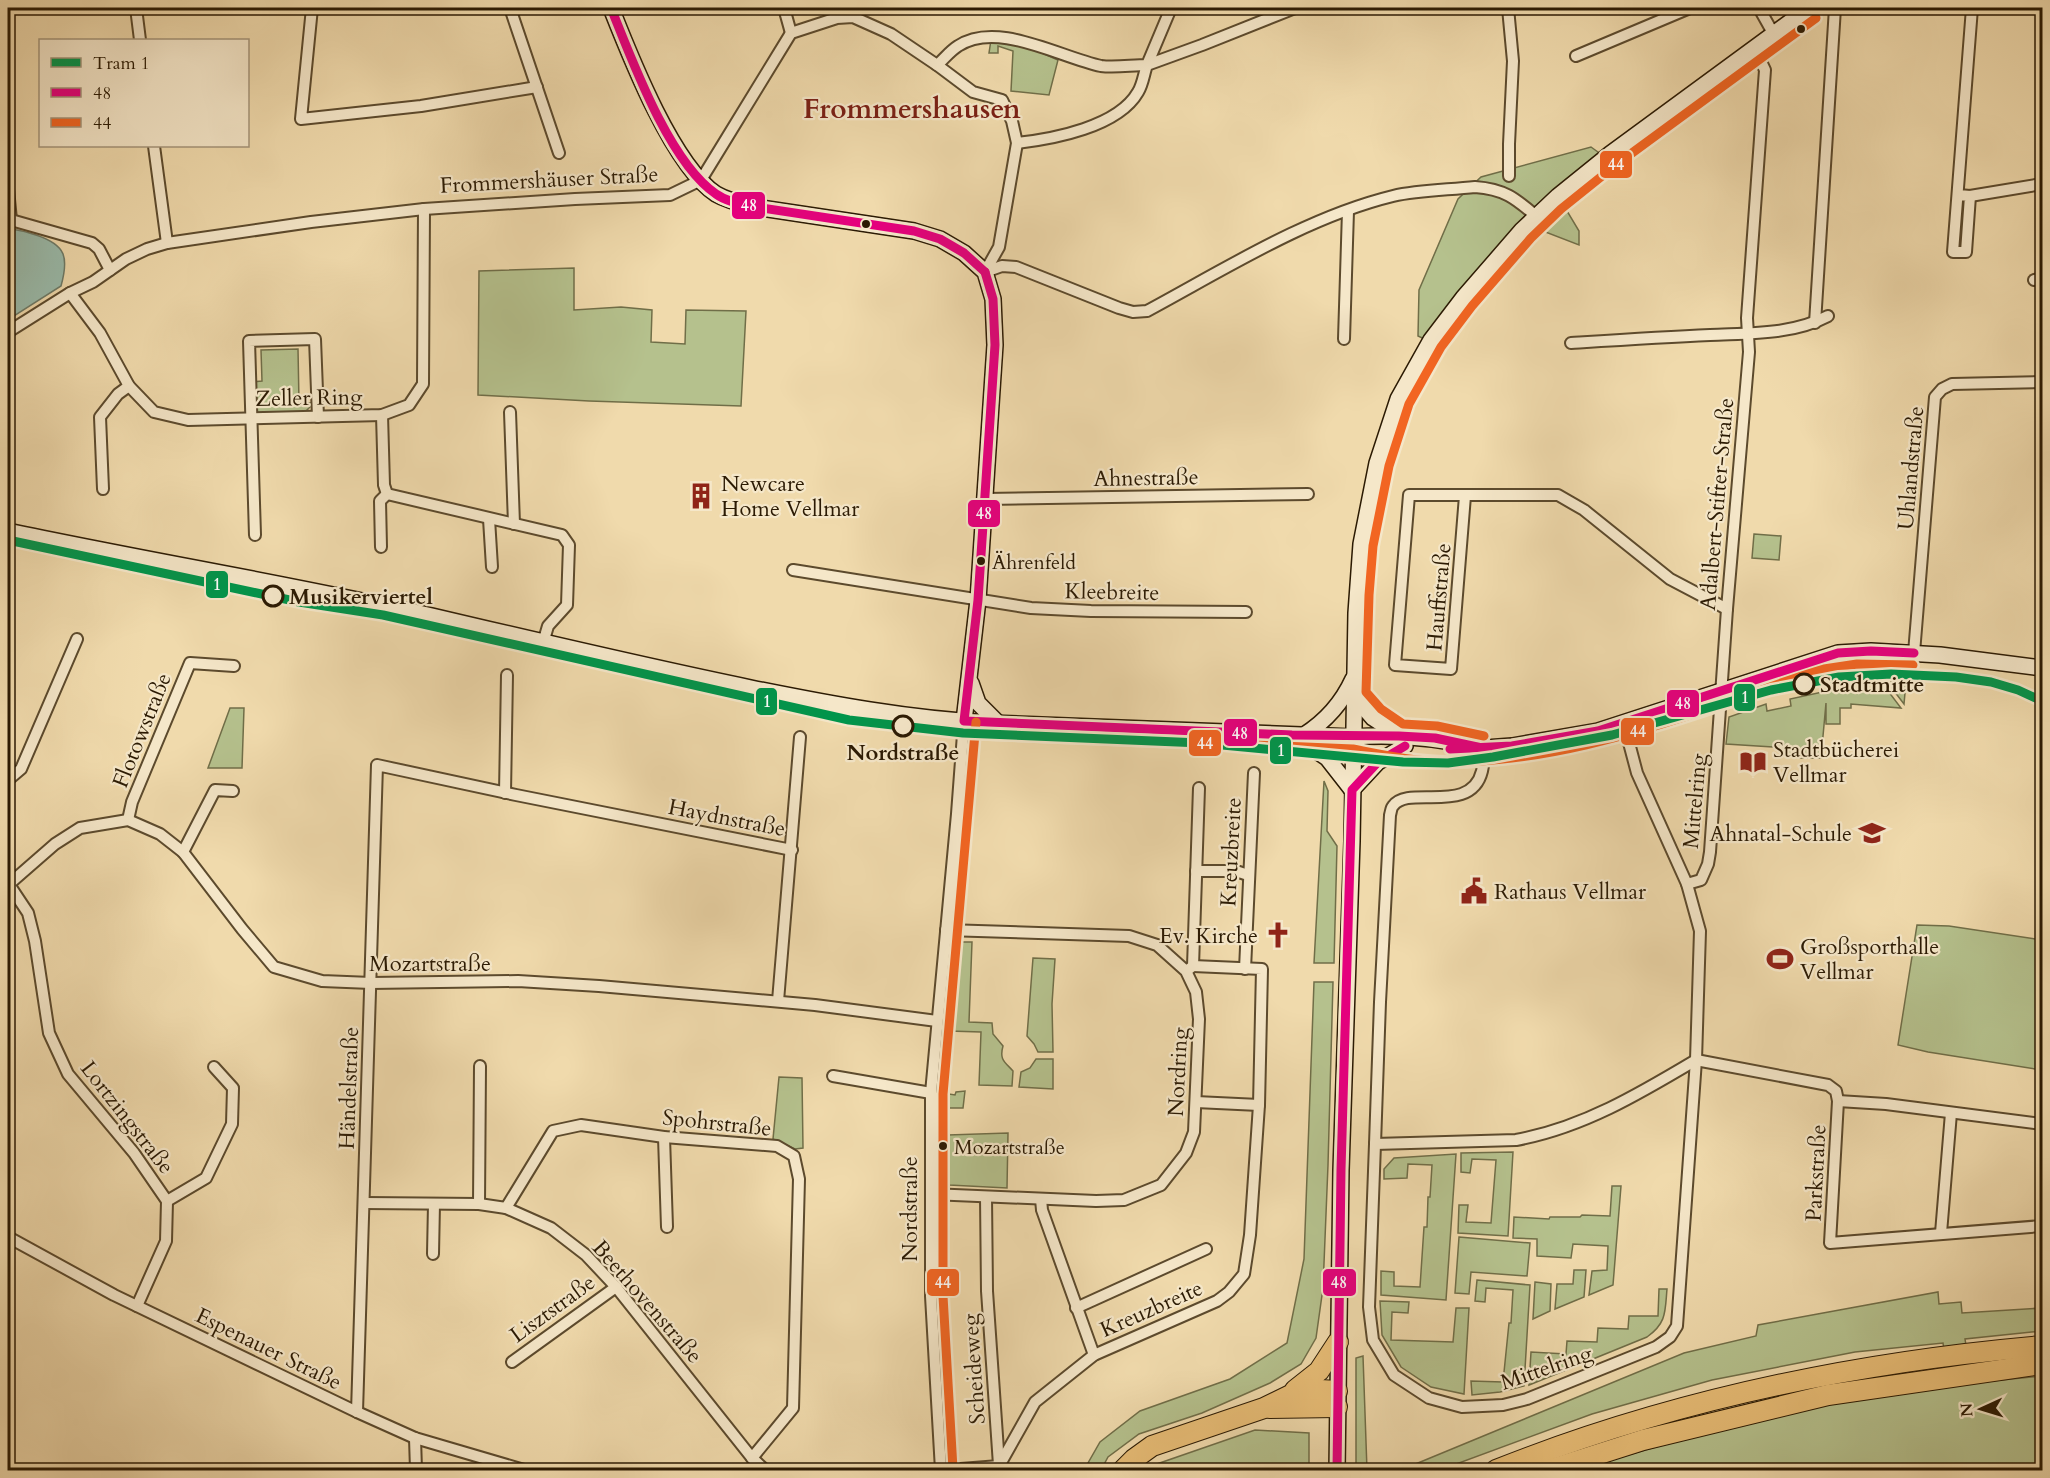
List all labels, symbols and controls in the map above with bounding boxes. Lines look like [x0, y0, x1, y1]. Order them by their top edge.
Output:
unlabelled marker [1795, 23, 1807, 35]
legend [39, 39, 249, 147]
text: Tram 1 [93, 51, 150, 76]
text: 48 [93, 81, 111, 106]
district label: Frommershausen [803, 90, 1021, 128]
text: 44 [93, 111, 111, 136]
line badge: 44 [1599, 150, 1633, 179]
text: 44 [1608, 154, 1624, 176]
street label: Frommershäuser Straße [439, 159, 659, 201]
line badge: 48 [731, 191, 766, 220]
text: 48 [741, 195, 757, 217]
unlabelled marker [860, 218, 872, 230]
street label: Zeller Ring [255, 382, 363, 414]
street label: Adalbert-Stifter-Straße [1693, 397, 1741, 612]
street label: Uhlandstraße [1891, 405, 1931, 531]
street label: Ahnestraße [1093, 462, 1199, 494]
place label: Newcare Home Vellmar [721, 469, 860, 524]
building icon: Newcare Home Vellmar [686, 481, 716, 511]
line badge: 48 [967, 499, 1001, 528]
text: 48 [976, 503, 992, 525]
street label: Hauffstraße [1419, 542, 1459, 652]
place label: Ährenfeld [992, 549, 1076, 576]
marker: Ährenfeld [975, 555, 987, 567]
line badge: 1 [205, 570, 229, 599]
text: 1 [213, 574, 221, 596]
street label: Kleebreite [1064, 576, 1160, 608]
place label: Musikerviertel [289, 582, 433, 612]
marker: Musikerviertel [262, 585, 284, 607]
street label: Flotowstraße [105, 668, 179, 792]
place label: Stadtmitte [1820, 670, 1924, 700]
marker: Stadtmitte [1793, 673, 1815, 695]
line badge: 1 [1733, 683, 1756, 712]
line badge: 1 [755, 687, 778, 716]
text: 1 [1741, 687, 1749, 709]
line badge: 48 [1666, 689, 1700, 718]
text: 1 [763, 691, 771, 713]
text: 48 [1675, 693, 1691, 715]
marker: Nordstraße [892, 715, 914, 737]
line badge: 44 [1620, 717, 1655, 746]
line badge: 48 [1223, 718, 1258, 747]
text: 44 [1630, 721, 1646, 743]
text: 48 [1232, 723, 1248, 745]
line badge: 44 [1188, 729, 1222, 757]
text: 44 [1197, 733, 1213, 755]
place label: Stadtbücherei Vellmar [1773, 735, 1899, 790]
line badge: 1 [1269, 736, 1292, 765]
place label: Nordstraße [846, 738, 960, 768]
text: 1 [1277, 740, 1285, 762]
library icon: Stadtbücherei Vellmar [1738, 747, 1768, 777]
street label: Mittelring [1676, 752, 1714, 850]
street label: Haydnstraße [666, 792, 788, 844]
street label: Kreuzbreite [1213, 797, 1249, 907]
school or university icon: Ahnatal-Schule [1857, 818, 1887, 848]
place label: Ahnatal-Schule [1710, 819, 1852, 849]
public building icon: Rathaus Vellmar [1459, 876, 1489, 906]
place label: Rathaus Vellmar [1494, 877, 1647, 907]
church icon: Ev. Kirche [1263, 920, 1293, 950]
place label: Ev. Kirche [1159, 921, 1258, 951]
place label: Großsporthalle Vellmar [1800, 932, 1939, 987]
sports icon: Großsporthalle Vellmar [1765, 944, 1795, 974]
street label: Mozartstraße [369, 949, 491, 979]
street label: Händelstraße [332, 1026, 366, 1150]
street label: Nordring [1161, 1026, 1195, 1118]
street label: Lortzingstraße [74, 1055, 181, 1180]
street label: Spohrstraße [661, 1102, 773, 1144]
street label: Parkstraße [1798, 1124, 1834, 1222]
place label: Mozartstraße [954, 1134, 1065, 1161]
marker: Mozartstraße [937, 1140, 949, 1152]
street label: Nordstraße [895, 1156, 925, 1262]
street label: Beethovenstraße [585, 1234, 709, 1370]
street label: Lisztstraße [504, 1268, 601, 1350]
line badge: 44 [926, 1268, 960, 1297]
line badge: 48 [1322, 1268, 1357, 1297]
text: 44 [935, 1272, 951, 1294]
text: 48 [1331, 1272, 1347, 1294]
street label: Kreuzbreite [1095, 1273, 1207, 1345]
street label: Espenauer Straße [190, 1301, 347, 1397]
street label: Scheideweg [955, 1312, 993, 1425]
street label: Mittelring [1496, 1338, 1597, 1398]
north arrow [1951, 1379, 2011, 1439]
text: N [1956, 1402, 1978, 1418]

